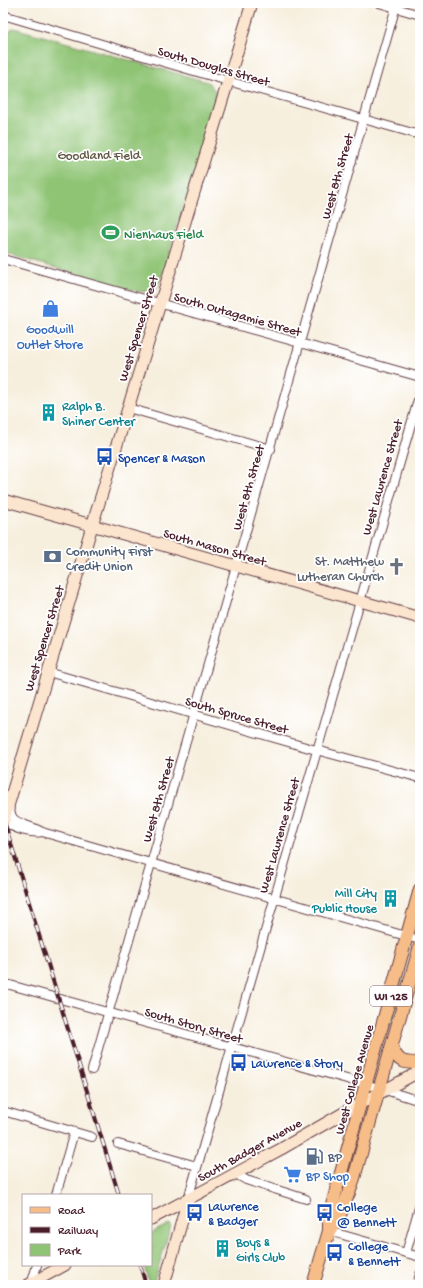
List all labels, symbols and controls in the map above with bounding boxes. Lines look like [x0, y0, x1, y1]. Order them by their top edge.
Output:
street label: South Douglas Street [156, 44, 273, 91]
street label: West 8th Street [319, 131, 358, 221]
park label: Goodland Field [58, 149, 142, 164]
sports icon: Nienhaus Field [101, 223, 121, 243]
place label: Nienhaus Field [124, 228, 204, 243]
street label: West Spencer Street [116, 272, 163, 383]
street label: South Outagamie Street [172, 290, 304, 341]
shop icon: Goodwill Outlet Store [40, 299, 60, 319]
place label: Goodwill Outlet Store [17, 323, 84, 353]
place label: Ralph B. Shiner Center [62, 400, 136, 430]
building icon: Ralph B. Shiner Center [39, 402, 59, 422]
street label: West Lawrence Street [360, 417, 408, 537]
street label: West 8th Street [230, 442, 269, 532]
bus stop icon: Spencer & Mason [95, 447, 115, 467]
place label: Spencer & Mason [118, 452, 206, 467]
street label: South Mason Street [161, 527, 269, 571]
place label: Community First Credit Union [66, 545, 154, 575]
bank icon: Community First Credit Union [43, 547, 63, 567]
place label: St. Matthew Lutheran Church [297, 555, 384, 585]
church icon: St. Matthew Lutheran Church [387, 557, 407, 577]
street label: West Spencer Street [22, 582, 69, 693]
street label: South Spruce Street [183, 695, 291, 739]
street label: West 8th Street [140, 754, 179, 844]
street label: West Lawrence Street [257, 775, 305, 895]
place label: Mill City Public House [311, 887, 378, 917]
building icon: Mill City Public House [380, 889, 400, 909]
road number: WI 125 [370, 986, 412, 1006]
street label: South Story Street [143, 1005, 246, 1048]
street label: West College Avenue [333, 1023, 378, 1136]
bus stop icon: Lawrence & Story [228, 1052, 248, 1072]
place label: Lawrence & Story [251, 1057, 344, 1072]
street label: South Badger Avenue [196, 1116, 305, 1186]
fuel station icon: BP [305, 1146, 325, 1166]
place label: BP [327, 1151, 343, 1166]
supermarket icon: BP Shop [283, 1165, 303, 1185]
place label: BP Shop [305, 1170, 350, 1185]
legend [22, 1194, 152, 1266]
place label: Lawrence & Badger [208, 1200, 259, 1230]
place label: College @ Bennett [337, 1201, 398, 1231]
bus stop icon: Lawrence & Badger [185, 1202, 205, 1222]
bus stop icon: College @ Bennett [314, 1203, 334, 1223]
text: Road [58, 1205, 85, 1219]
text: Railway [58, 1225, 98, 1239]
place label: Boys & Girls Club [235, 1236, 285, 1266]
building icon: Boys & Girls Club [213, 1238, 233, 1258]
place label: College & Bennett [348, 1240, 402, 1270]
bus stop icon: College & Bennett [325, 1242, 345, 1262]
text: Park [57, 1245, 83, 1259]

